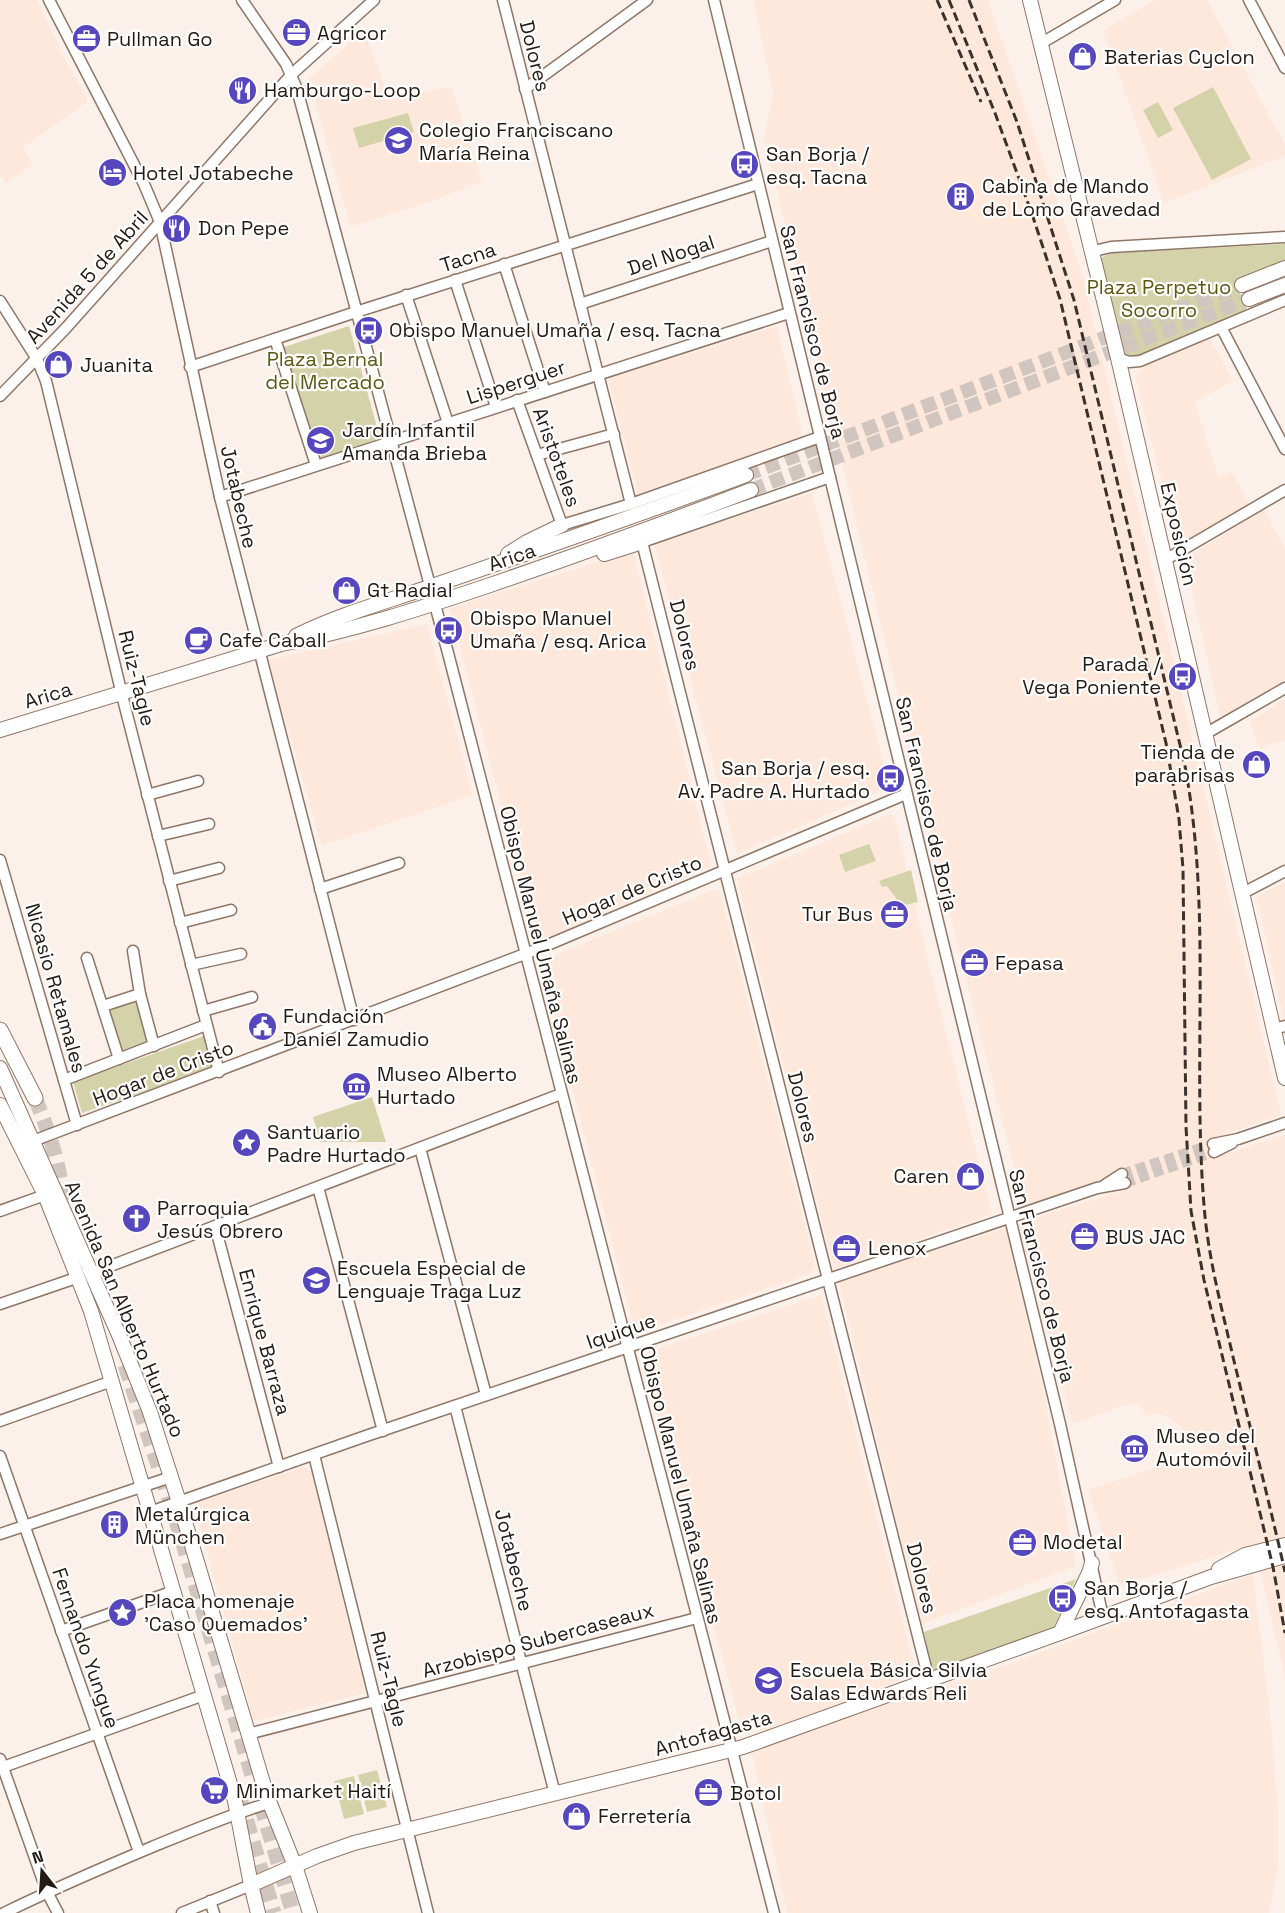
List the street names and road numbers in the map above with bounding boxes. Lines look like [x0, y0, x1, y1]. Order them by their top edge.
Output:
street label: Dolores [514, 18, 556, 94]
street label: Avenida 5 de Abril [20, 205, 154, 349]
street label: San Francisco de Borja [774, 223, 852, 441]
street label: Del Nogal [624, 229, 718, 281]
street label: Tacna [437, 236, 499, 278]
street label: Lisperguer [463, 354, 569, 410]
street label: Aristoteles [527, 404, 587, 510]
street label: Jotabeche [215, 443, 263, 551]
street label: Exposición [1154, 480, 1204, 588]
street label: Arica [485, 537, 539, 577]
street label: Dolores [664, 597, 706, 673]
street label: Ruiz-Tagle [113, 627, 161, 729]
street label: Arica [21, 675, 75, 715]
street label: San Francisco de Borja [890, 694, 964, 914]
street label: Obispo Manuel Umaña Salinas [494, 803, 588, 1087]
street label: Hogar de Cristo [558, 849, 706, 931]
street label: Nicasio Retamales [19, 900, 93, 1076]
street label: Hogar de Cristo [89, 1034, 237, 1112]
street label: Dolores [782, 1069, 824, 1145]
street label: San Francisco de Borja [1003, 1167, 1081, 1385]
street label: Avenida San Alberto Hurtado [59, 1177, 191, 1441]
street label: Enrique Barraza [233, 1266, 297, 1418]
street label: Iquique [583, 1307, 659, 1355]
street label: Obispo Manuel Umaña Salinas [634, 1343, 728, 1627]
street label: Jotabeche [489, 1506, 539, 1614]
street label: Dolores [901, 1540, 943, 1616]
street label: Fernando Yungue [46, 1564, 126, 1732]
street label: Arzobispo Subercaseaux [419, 1597, 657, 1683]
street label: Ruiz-Tagle [365, 1628, 413, 1730]
street label: Antofagasta [652, 1704, 774, 1762]

